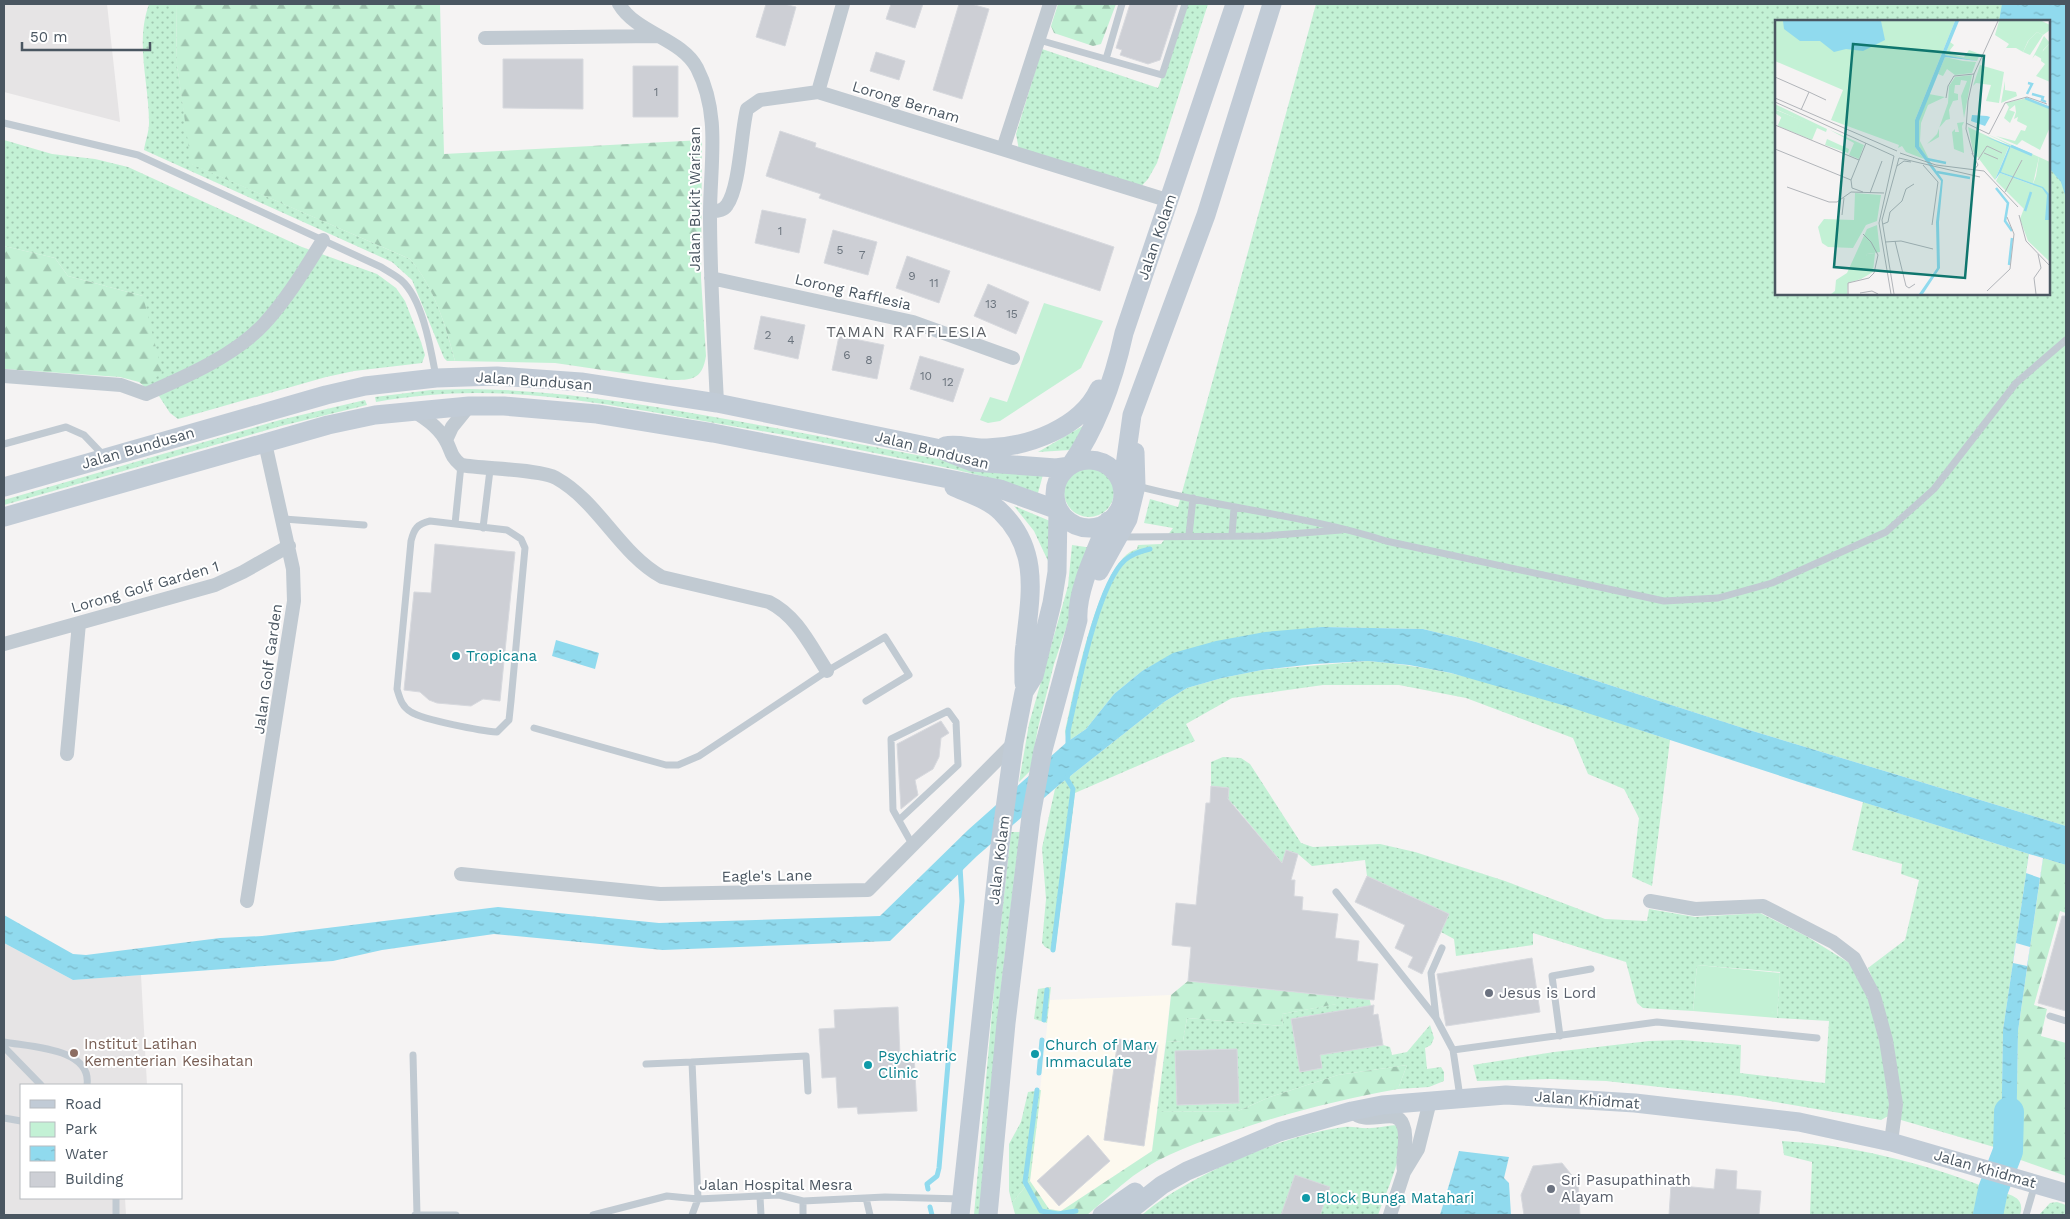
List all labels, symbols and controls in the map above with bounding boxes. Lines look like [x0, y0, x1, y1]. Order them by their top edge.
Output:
scale bar [22, 20, 150, 52]
inset map [1775, 20, 2050, 295]
text: 50 m [30, 28, 67, 46]
street label: Lorong Bernam [850, 77, 962, 127]
house number: 1 [654, 85, 658, 99]
street label: Jalan Bukit Warisan [686, 127, 704, 271]
street label: Jalan Kolam [1134, 192, 1180, 282]
house number: 1 [778, 224, 782, 238]
house number: 5 [837, 243, 844, 257]
house number: 7 [859, 248, 866, 262]
house number: 9 [908, 269, 916, 283]
street label: Lorong Rafflesia [793, 270, 913, 314]
house number: 11 [929, 276, 939, 290]
house number: 13 [985, 297, 997, 311]
house number: 15 [1006, 307, 1018, 321]
district label: TAMAN RAFFLESIA [826, 322, 988, 341]
house number: 2 [765, 328, 772, 342]
house number: 4 [787, 333, 795, 347]
house number: 6 [843, 348, 851, 362]
house number: 8 [865, 353, 873, 367]
street label: Jalan Bundusan [475, 368, 593, 394]
house number: 10 [920, 369, 932, 383]
house number: 12 [942, 375, 954, 389]
street label: Jalan Bundusan [79, 423, 197, 473]
street label: Jalan Bundusan [873, 427, 991, 473]
street label: Lorong Golf Garden 1 [69, 557, 221, 617]
street label: Jalan Golf Garden [250, 603, 286, 735]
place label: Tropicana [466, 647, 537, 665]
marker: Tropicana [450, 650, 462, 662]
street label: Jalan Kolam [985, 814, 1013, 906]
street label: Eagle's Lane [721, 866, 813, 886]
place label: Jesus is Lord [1499, 984, 1596, 1002]
marker: Jesus is Lord [1483, 987, 1495, 999]
place label: Institut Latihan Kementerian Kesihatan [84, 1035, 253, 1070]
place label: Church of Mary Immaculate [1045, 1036, 1157, 1071]
marker: Institut Latihan Kementerian Kesihatan [68, 1047, 80, 1059]
place label: Psychiatric Clinic [878, 1047, 957, 1082]
marker: Church of Mary Immaculate [1029, 1048, 1041, 1060]
marker: Psychiatric Clinic [862, 1059, 874, 1071]
legend [20, 1084, 182, 1199]
street label: Jalan Khidmat [1534, 1087, 1641, 1113]
text: Road [65, 1095, 102, 1113]
text: Park [65, 1120, 98, 1138]
text: Water [65, 1145, 108, 1163]
street label: Jalan Khidmat [1932, 1146, 2039, 1192]
text: Building [65, 1170, 123, 1188]
place label: Sri Pasupathinath Alayam [1561, 1171, 1691, 1206]
street label: Jalan Hospital Mesra [700, 1176, 853, 1194]
marker: Sri Pasupathinath Alayam [1545, 1183, 1557, 1195]
place label: Block Bunga Matahari [1316, 1189, 1474, 1207]
marker: Block Bunga Matahari [1300, 1192, 1312, 1204]

